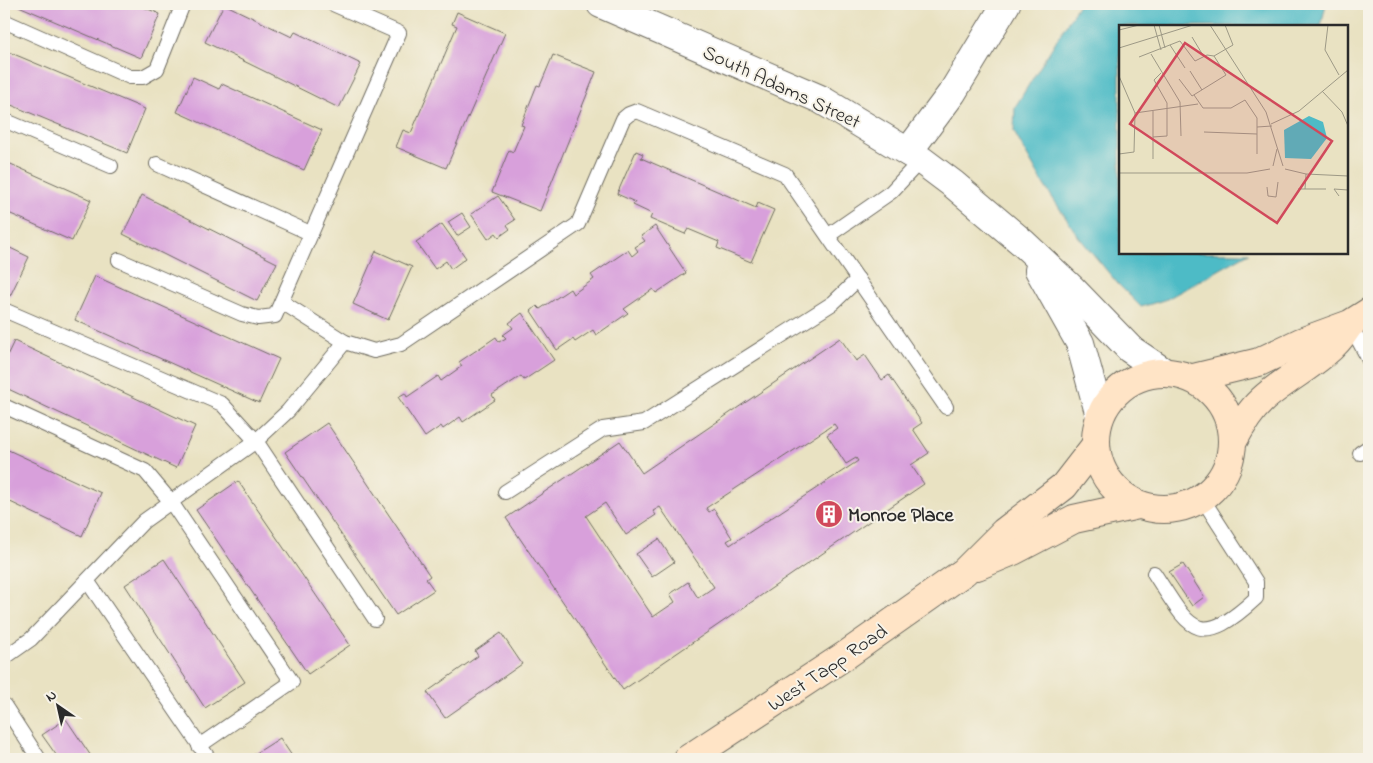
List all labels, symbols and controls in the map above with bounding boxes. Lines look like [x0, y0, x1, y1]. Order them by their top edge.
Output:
inset map [1119, 25, 1348, 254]
street label: South Adams Street [697, 39, 865, 138]
building icon: Monroe Place [814, 499, 844, 529]
place label: Monroe Place [848, 502, 954, 531]
street label: West Tapp Road [763, 618, 894, 720]
north arrow [32, 680, 82, 730]
text: N [42, 685, 61, 708]

